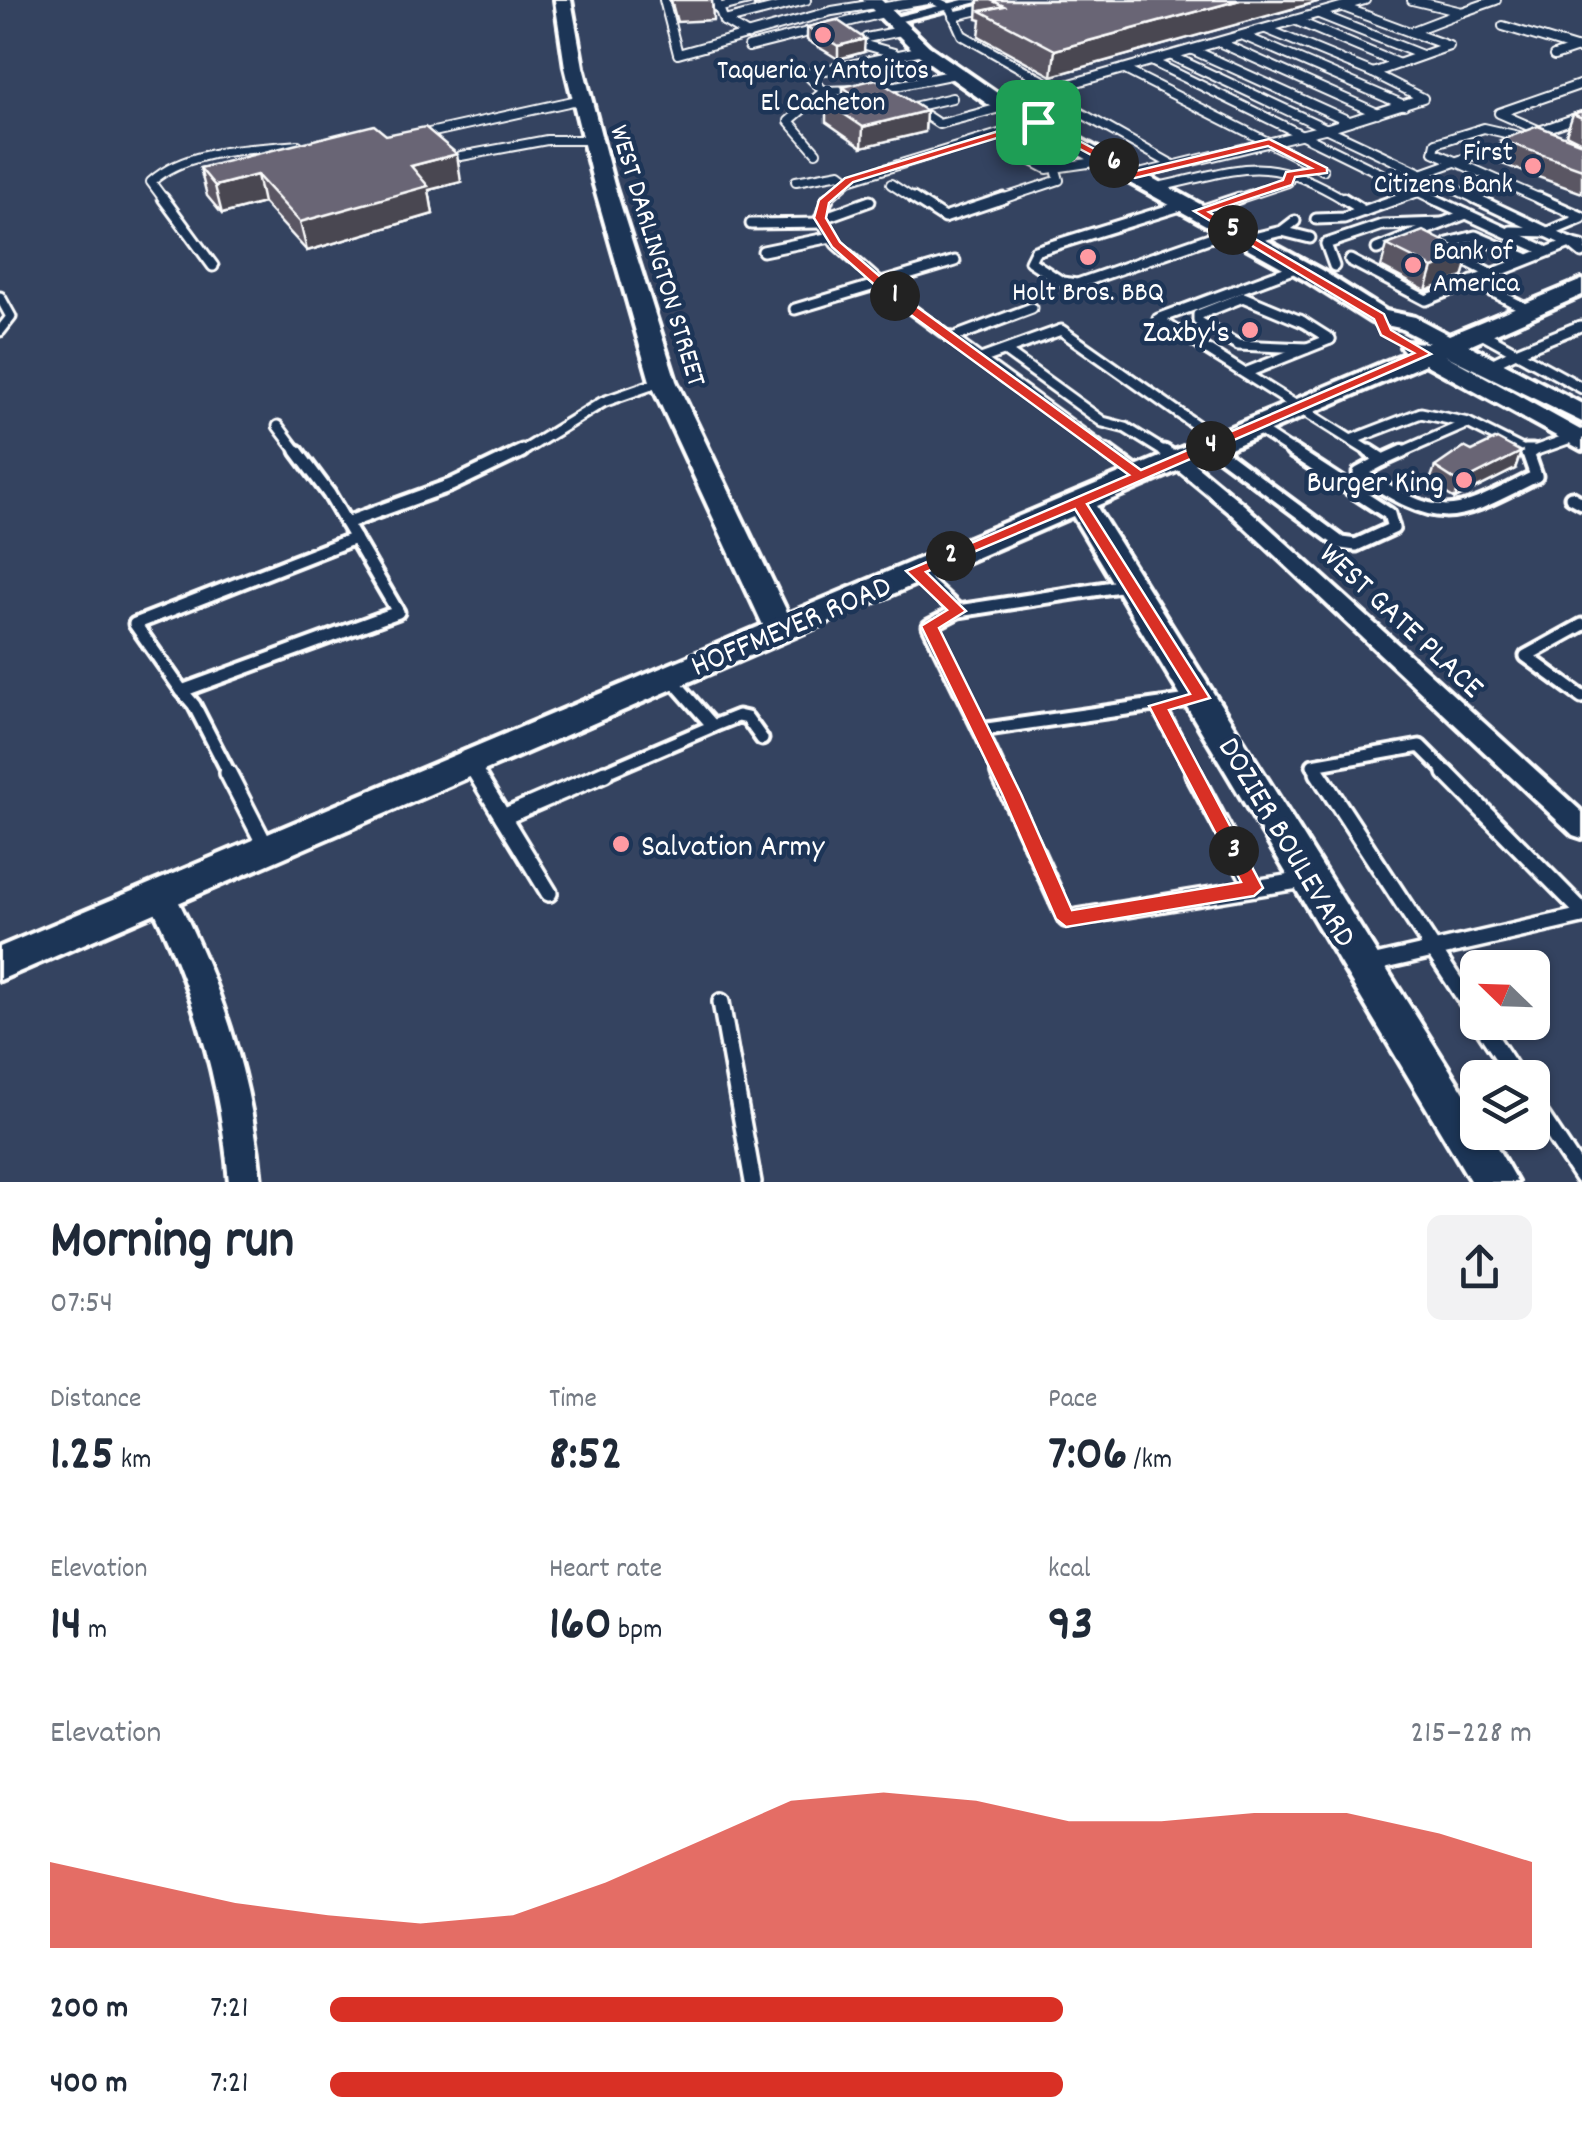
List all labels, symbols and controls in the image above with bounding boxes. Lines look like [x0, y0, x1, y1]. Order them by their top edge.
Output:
marker: Taqueria y Antojitos El Cacheton [812, 24, 834, 46]
place label: Taqueria y Antojitos El Cacheton [717, 53, 929, 125]
pin [996, 80, 1081, 165]
icon: arrive [1011, 95, 1066, 150]
street label: WEST DARLINGTON STREET [596, 121, 714, 392]
place label: First Citizens Bank [1374, 135, 1513, 207]
pin: 6 [1089, 138, 1139, 188]
text: 6 [1107, 143, 1121, 183]
marker: First Citizens Bank [1522, 155, 1544, 177]
pin: 5 [1208, 205, 1258, 255]
text: 5 [1227, 210, 1239, 250]
place label: Bank of America [1433, 234, 1521, 306]
marker: Holt Bros. BBQ [1077, 246, 1099, 268]
marker: Bank of America [1402, 254, 1424, 276]
pin: 1 [870, 271, 920, 321]
place label: Holt Bros. BBQ [1012, 275, 1164, 315]
text: 1 [892, 276, 898, 316]
place label: Zaxby's [1142, 312, 1230, 358]
marker: Zaxby's [1239, 319, 1261, 341]
pin: 4 [1186, 421, 1236, 471]
text: 4 [1205, 426, 1217, 466]
place label: Burger King [1306, 462, 1444, 508]
marker: Burger King [1453, 469, 1475, 491]
pin: 2 [926, 531, 976, 581]
street label: WEST GATE PLACE [1307, 534, 1493, 712]
text: 2 [945, 536, 957, 576]
street label: HOFFMEYER ROAD [685, 566, 899, 692]
street label: DOZIER BOULEVARD [1204, 730, 1366, 957]
place label: Salvation Army [641, 826, 825, 872]
pin: 3 [1209, 826, 1259, 876]
text: 3 [1228, 831, 1240, 871]
marker: Salvation Army [610, 833, 632, 855]
north arrow [1460, 950, 1550, 1040]
map controls [1460, 950, 1550, 1150]
button: layers [1460, 1060, 1550, 1150]
text: Morning run [50, 1205, 294, 1284]
button: share [1427, 1215, 1532, 1320]
text: 07:54 [50, 1282, 113, 1328]
text: Distance [50, 1381, 141, 1421]
text: Time [549, 1381, 597, 1421]
text: Pace [1048, 1381, 1097, 1421]
text: 1.25 [50, 1421, 114, 1493]
text: 8:52 [549, 1421, 622, 1493]
text: 7:06 [1048, 1421, 1127, 1493]
text: km [114, 1442, 151, 1482]
text: /km [1127, 1442, 1172, 1482]
text: Elevation [50, 1551, 147, 1591]
text: Heart rate [549, 1551, 662, 1591]
text: kcal [1048, 1551, 1091, 1591]
text: 14 [50, 1591, 82, 1663]
text: 160 [549, 1591, 612, 1663]
text: 93 [1048, 1591, 1093, 1663]
text: m [82, 1612, 107, 1652]
text: bpm [612, 1612, 662, 1652]
text: Elevation [50, 1712, 161, 1758]
text: 215–228 m [1410, 1712, 1532, 1758]
text: 200 m [50, 1987, 128, 2033]
text: 7:21 [210, 1987, 249, 2033]
text: 400 m [50, 2062, 127, 2108]
text: 7:21 [210, 2062, 249, 2108]

